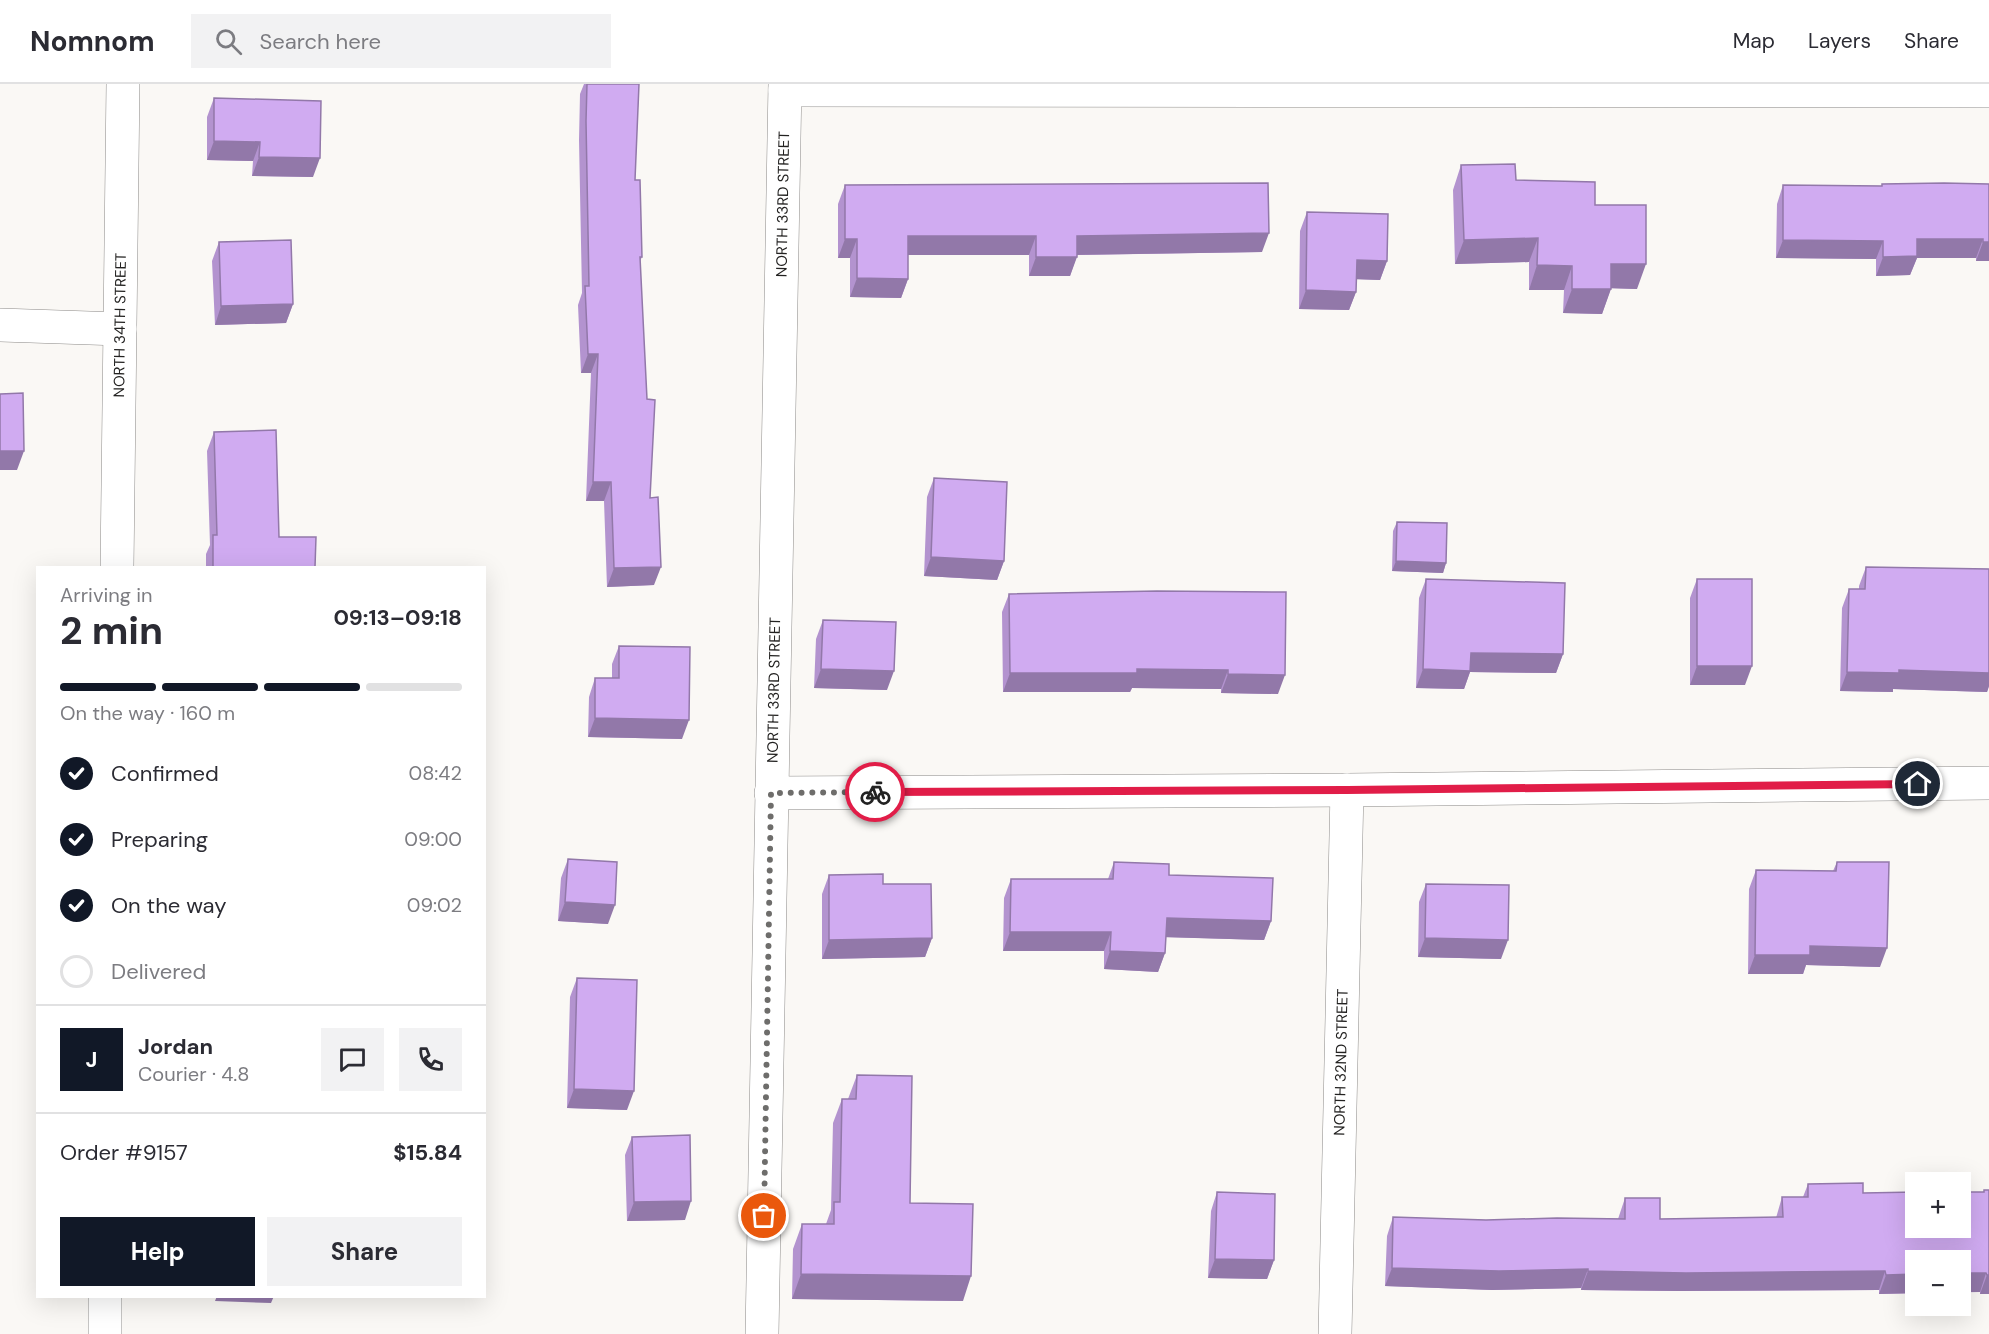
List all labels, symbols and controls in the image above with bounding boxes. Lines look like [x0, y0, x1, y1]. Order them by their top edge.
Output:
search box [191, 14, 611, 68]
text: Nomnom [30, 23, 155, 60]
icon: search [212, 25, 245, 58]
text: Search here [260, 27, 381, 56]
text: Map [1733, 27, 1775, 55]
text: Layers [1808, 27, 1871, 55]
text: Share [1904, 27, 1959, 55]
street label: NORTH 33RD STREET [771, 131, 794, 277]
street label: NORTH 34TH STREET [109, 253, 131, 398]
text: Arriving in [60, 582, 152, 608]
text: 09:13–09:18 [333, 603, 462, 632]
text: 2 min [60, 605, 163, 656]
street label: NORTH 33RD STREET [763, 617, 785, 763]
text: On the way · 160 m [60, 700, 235, 726]
icon: check [60, 757, 93, 790]
pin [1892, 758, 1943, 809]
text: Confirmed [111, 759, 219, 788]
text: 08:42 [408, 760, 462, 786]
courier [845, 762, 905, 822]
icon: home [1901, 767, 1934, 800]
icon: bike [859, 776, 892, 809]
icon: check [60, 823, 93, 856]
text: Preparing [111, 825, 208, 854]
text: 09:00 [404, 826, 462, 852]
icon: check [60, 889, 93, 922]
text: On the way [111, 891, 226, 920]
text: 09:02 [407, 892, 462, 918]
text: Delivered [111, 957, 206, 986]
street label: NORTH 32ND STREET [1329, 988, 1353, 1136]
button: chat [321, 1028, 384, 1091]
button: phone [399, 1028, 462, 1091]
text: Jordan [138, 1032, 213, 1061]
text: J [86, 1045, 97, 1074]
text: Courier · 4.8 [138, 1061, 249, 1087]
text: Order #9157 [60, 1138, 188, 1167]
text: $15.84 [393, 1138, 462, 1167]
map controls [1905, 1172, 1971, 1316]
button: + [1905, 1172, 1971, 1238]
pin [738, 1190, 789, 1241]
icon: bag [747, 1199, 780, 1232]
button: Help [60, 1217, 255, 1286]
button: Share [267, 1217, 462, 1286]
button: − [1905, 1250, 1971, 1316]

